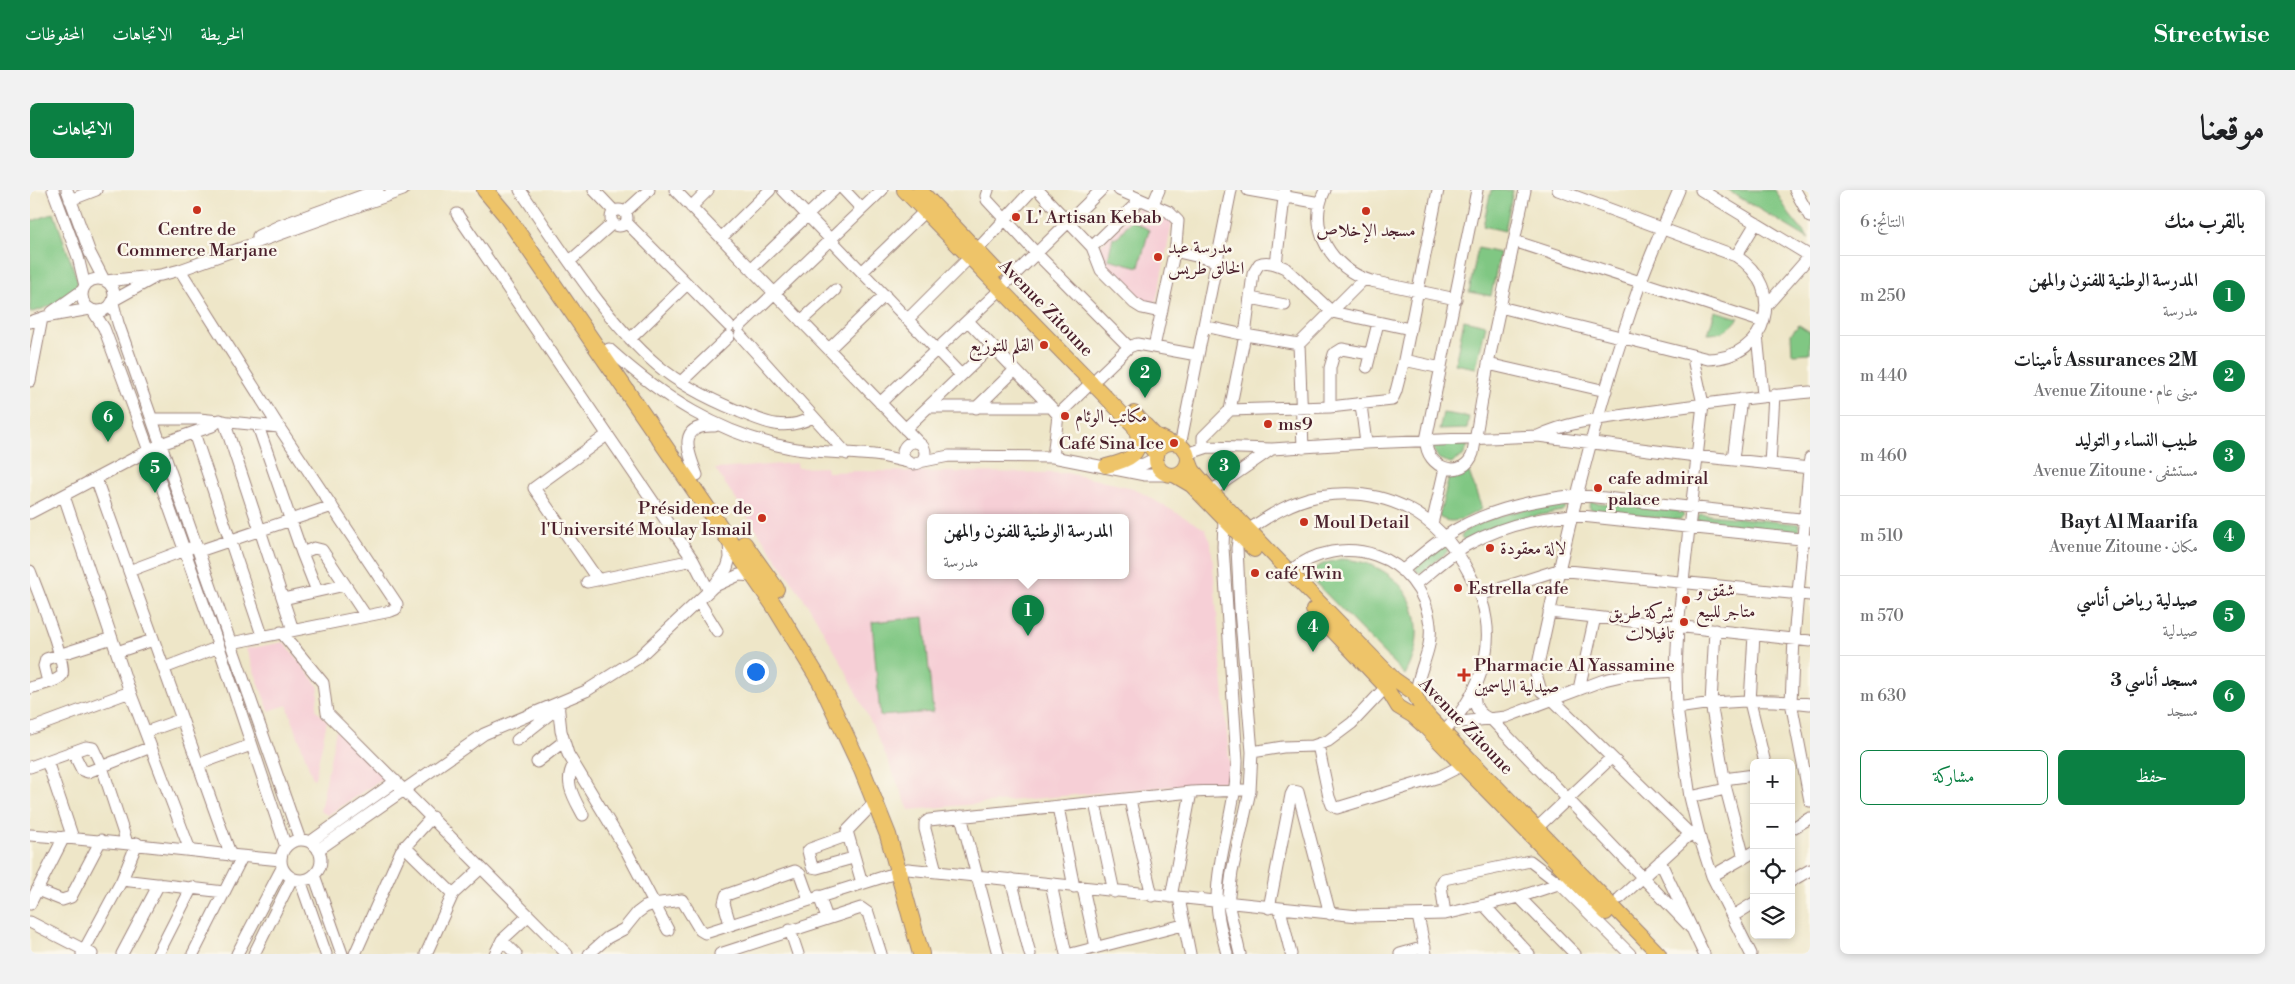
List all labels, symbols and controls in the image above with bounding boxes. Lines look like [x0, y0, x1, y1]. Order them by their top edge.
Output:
text: Streetwise [2154, 20, 2270, 50]
text: المحفوظات [25, 23, 84, 46]
text: الاتجاهات [112, 23, 172, 46]
text: الخريطة [200, 23, 244, 46]
button: الاتجاهات [30, 103, 134, 158]
text: موقعنا [2200, 107, 2265, 150]
marker: Centre de Commerce Marjane [191, 204, 203, 216]
marker: مسجد الإخلاص [1360, 205, 1372, 217]
place label: L' Artisan Kebab [1026, 206, 1162, 229]
text: بالقرب منك [2164, 209, 2245, 235]
marker: L' Artisan Kebab [1010, 211, 1022, 223]
text: النتائج: 6 [1860, 212, 1905, 232]
place label: Centre de Commerce Marjane [117, 218, 277, 262]
place label: مسجد الإخلاص [1316, 219, 1416, 243]
place label: مدرسة عبد الخالق طريس [1168, 236, 1244, 280]
marker: مدرسة عبد الخالق طريس [1152, 251, 1164, 263]
street label: Avenue Zitoune [993, 254, 1098, 362]
text: المدرسة الوطنية للفنون والمهن [2028, 268, 2198, 292]
text: 250 m [1860, 286, 1906, 306]
text: 1 [2225, 286, 2233, 306]
text: مدرسة [2163, 301, 2198, 321]
place label: القلم للتوزيع [969, 334, 1034, 363]
marker: القلم للتوزيع [1038, 339, 1050, 351]
text: Assurances 2M تأمينات [2014, 348, 2198, 372]
pin: 2 [1129, 357, 1161, 398]
text: 440 m [1860, 366, 1907, 386]
text: 2 [2224, 366, 2234, 386]
text: مبنى عام · Avenue Zitoune [2034, 381, 2198, 401]
pin: 6 [92, 401, 124, 442]
place label: مكاتب الوئام [1075, 405, 1147, 432]
marker: مكاتب الوئام [1059, 410, 1071, 422]
place label: ms9 [1278, 413, 1313, 436]
marker: ms9 [1262, 418, 1274, 430]
text: طبيب النساء و التوليد [2074, 428, 2198, 452]
place label: Café Sina Ice [1059, 432, 1164, 455]
marker: Café Sina Ice [1168, 437, 1180, 449]
text: 460 m [1860, 446, 1907, 466]
text: 3 [2224, 446, 2234, 466]
pin: 3 [1208, 450, 1240, 491]
pin: 5 [139, 452, 171, 493]
text: مستشفى · Avenue Zitoune [2033, 461, 2198, 481]
place label: cafe admiral palace [1608, 467, 1709, 511]
marker: cafe admiral palace [1592, 482, 1604, 494]
place label: Présidence de l'Université Moulay Ismail [541, 497, 753, 541]
text: Bayt Al Maarifa [2060, 510, 2198, 534]
place label: Moul Detail [1314, 511, 1410, 534]
marker: Présidence de l'Université Moulay Ismail [756, 512, 768, 524]
popup [927, 514, 1129, 579]
marker: Moul Detail [1298, 516, 1310, 528]
text: المدرسة الوطنية للفنون والمهن [943, 519, 1113, 543]
text: 510 m [1860, 526, 1903, 546]
text: 4 [2224, 526, 2234, 546]
place label: لالة معقودة [1500, 537, 1566, 560]
text: مكان · Avenue Zitoune [2049, 537, 2198, 557]
marker: لالة معقودة [1484, 542, 1496, 554]
text: مدرسة [943, 552, 978, 572]
place label: café Twin [1265, 562, 1343, 585]
marker: café Twin [1249, 567, 1261, 579]
place label: Estrella cafe [1468, 577, 1568, 600]
place label: شقق و متاجر للبيع [1694, 579, 1756, 627]
marker: Estrella cafe [1452, 582, 1464, 594]
text: صيدلية رياض أناسي [2076, 588, 2198, 612]
marker: شقق و متاجر للبيع [1680, 594, 1692, 606]
pin: 1 [1012, 595, 1044, 636]
place label: شركة طريق تافيلالت [1608, 601, 1675, 645]
text: 570 m [1860, 606, 1904, 626]
text: 5 [2224, 606, 2234, 626]
pin: 4 [1297, 611, 1329, 652]
marker: شركة طريق تافيلالت [1678, 616, 1690, 628]
text: صيدلية [2163, 621, 2198, 641]
place label: Pharmacie Al Yassamine صيدلية الياسمين [1474, 654, 1675, 698]
your location [743, 659, 769, 685]
text: مسجد أناسي 3 [2110, 668, 2198, 692]
marker: Pharmacie Al Yassamine صيدلية الياسمين [1458, 669, 1470, 681]
street label: Avenue Zitoune [1413, 672, 1518, 780]
text: 630 m [1860, 686, 1906, 706]
text: 6 [2224, 686, 2234, 706]
text: مسجد [2167, 701, 2198, 721]
button: مشاركة [1860, 750, 2048, 805]
button: حفظ [2058, 750, 2245, 805]
map controls [1750, 759, 1795, 939]
button: + [1750, 759, 1795, 804]
button: − [1750, 804, 1795, 849]
button: locate [1750, 849, 1795, 894]
button: layers [1750, 894, 1795, 939]

